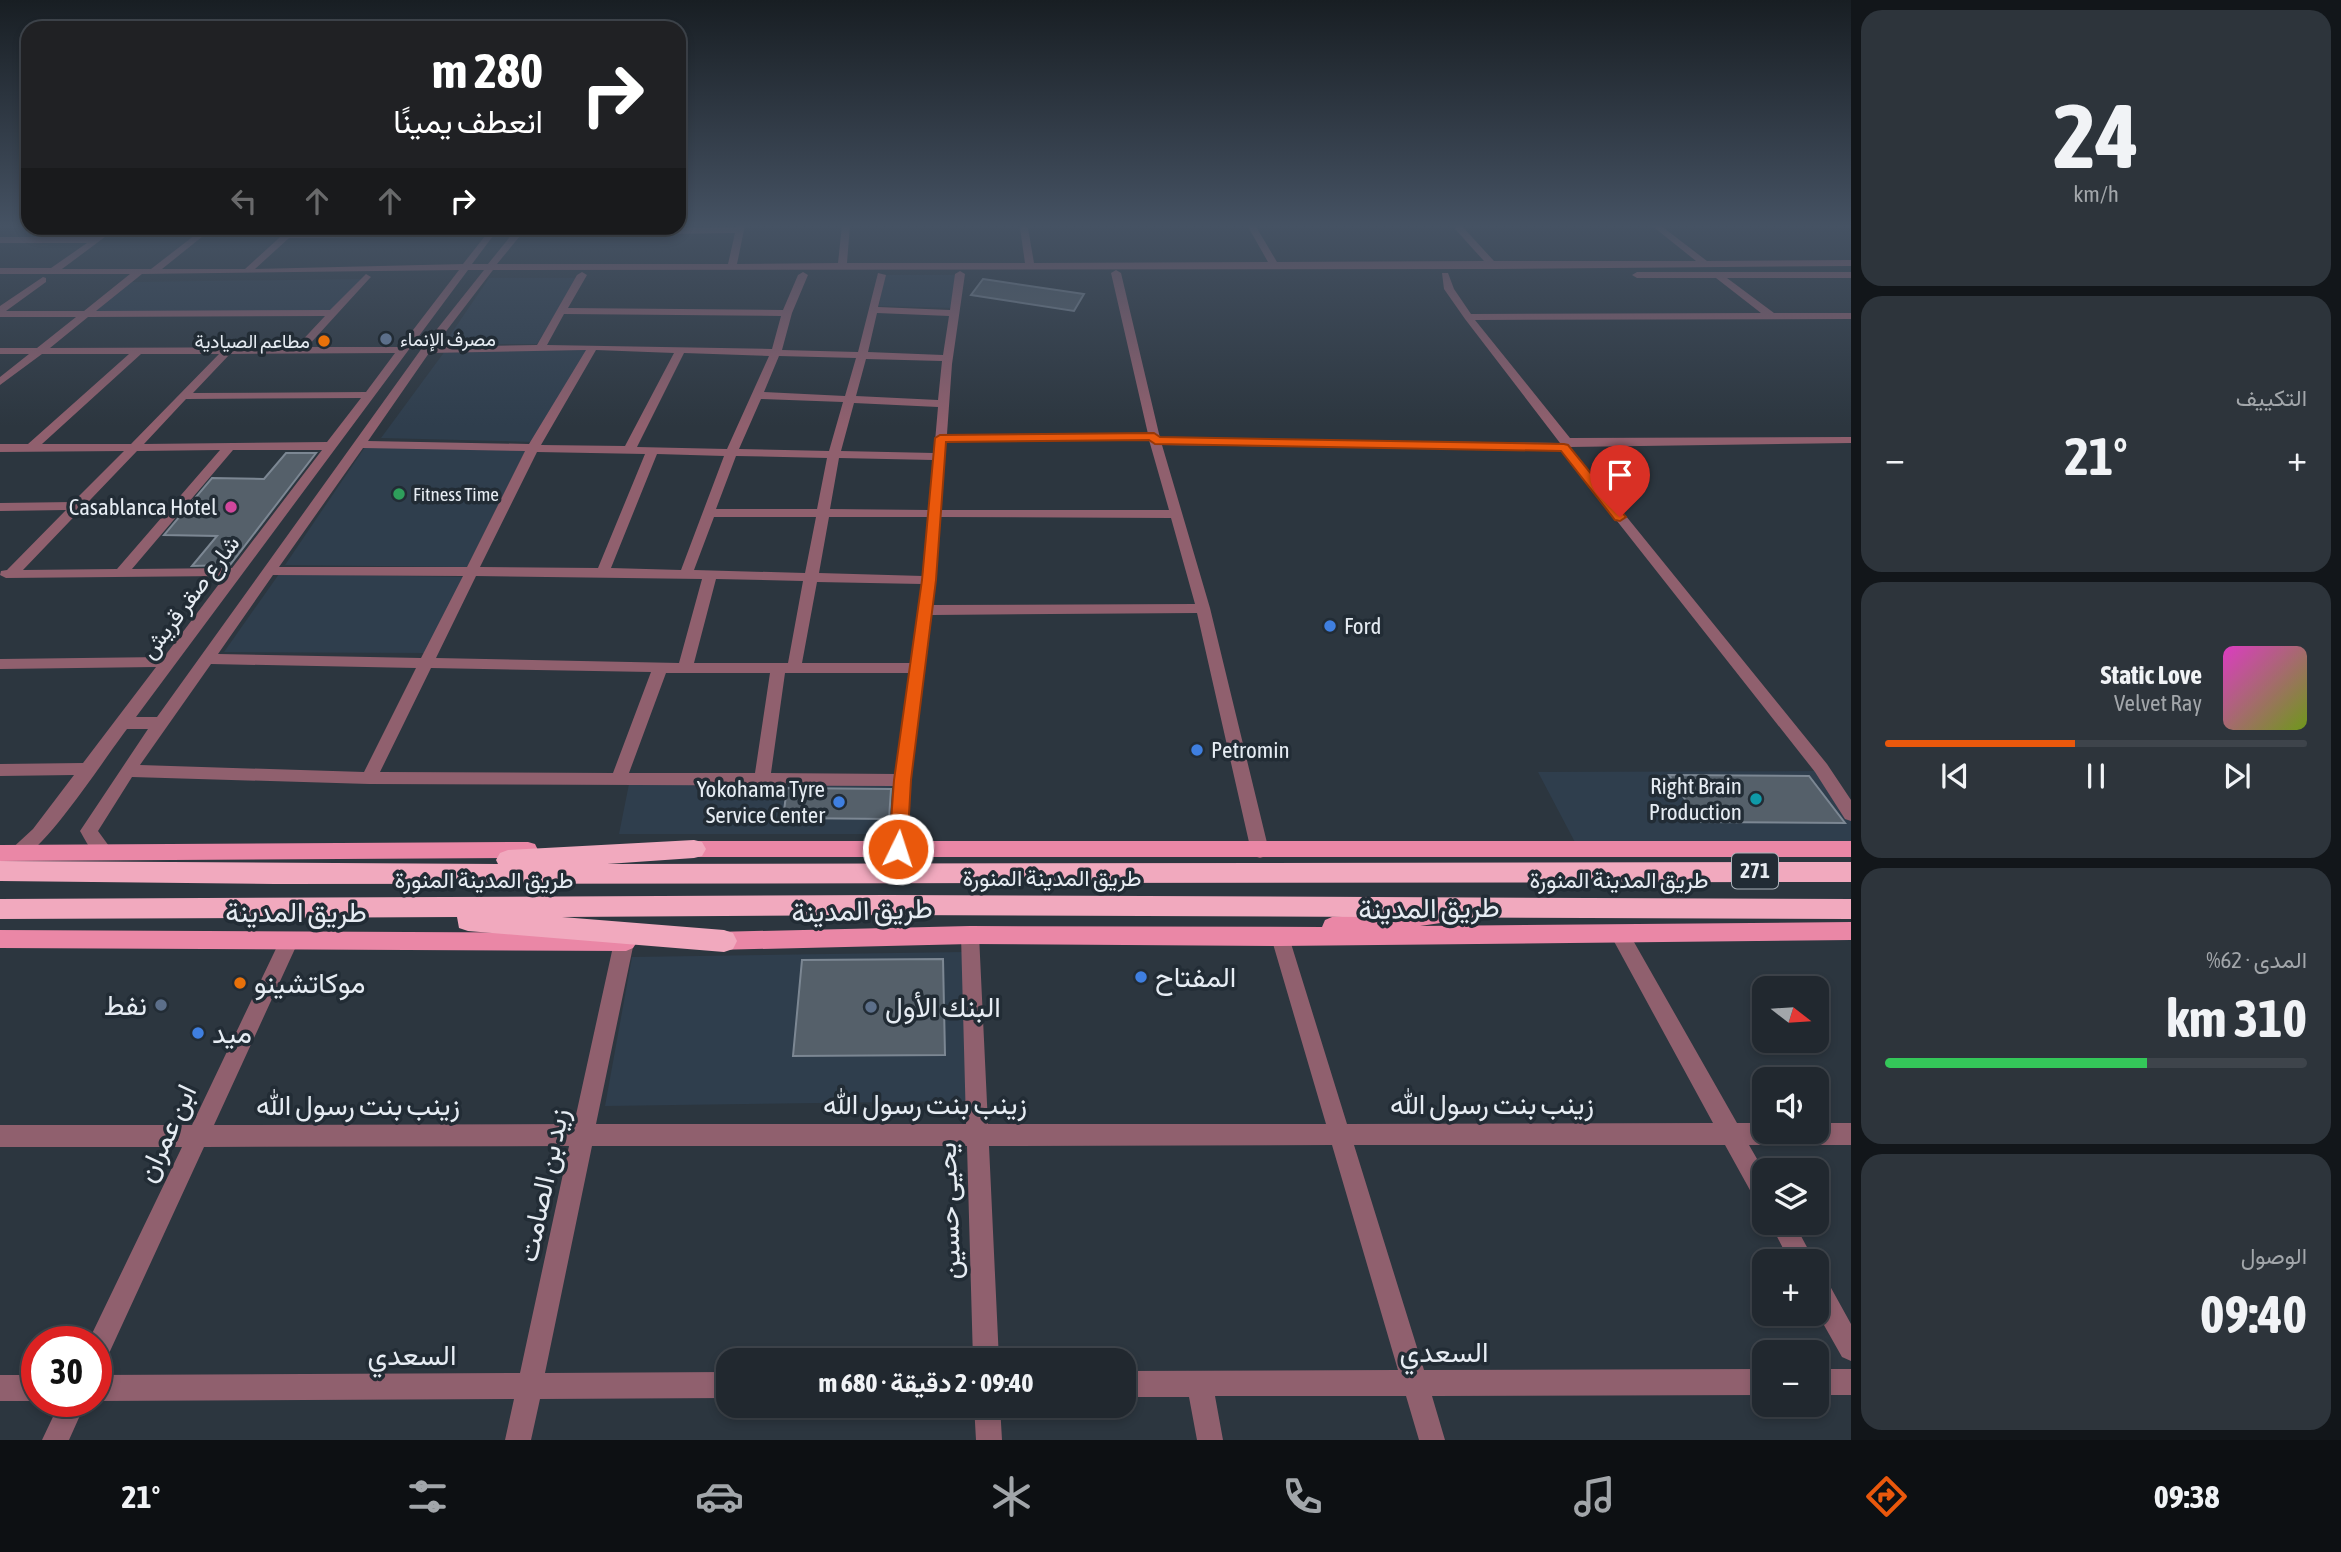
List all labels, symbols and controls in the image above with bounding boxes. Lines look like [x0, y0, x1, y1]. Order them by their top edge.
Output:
text: 280 m [432, 42, 543, 98]
icon: right [567, 49, 658, 140]
text: 24 [2053, 83, 2139, 187]
text: انعطف يمينًا [393, 103, 543, 140]
text: km/h [2073, 181, 2119, 207]
icon: left [225, 182, 263, 220]
icon: ahead [298, 182, 336, 220]
icon: ahead [371, 182, 409, 220]
icon: right [444, 182, 482, 220]
place label: مصرف الإنماء [400, 328, 496, 352]
place label: مطاعم الصيادية [195, 330, 310, 354]
marker: مصرف الإنماء [378, 331, 394, 347]
marker: مطاعم الصيادية [316, 333, 332, 349]
text: التكييف [2236, 385, 2307, 411]
text: 21° [2064, 426, 2128, 486]
text: − [1885, 436, 1905, 479]
text: + [2287, 436, 2307, 479]
pin [1590, 445, 1650, 517]
icon: arrive [1601, 456, 1639, 494]
place label: Fitness Time [413, 483, 499, 505]
marker: Fitness Time [391, 486, 407, 502]
place label: Casablanca Hotel [69, 494, 217, 520]
marker: Casablanca Hotel [223, 499, 239, 515]
street label: شارع صقر قريش [135, 530, 247, 665]
place label: Ford [1344, 613, 1381, 639]
marker: Ford [1322, 618, 1338, 634]
text: Static Love [2101, 660, 2202, 690]
text: Velvet Ray [2114, 690, 2202, 716]
place label: Petromin [1211, 737, 1290, 763]
marker: Petromin [1189, 742, 1205, 758]
icon: previous [1936, 757, 1974, 795]
icon: pause [2077, 757, 2115, 795]
icon: next [2218, 757, 2256, 795]
place label: Right Brain Production [1649, 773, 1742, 825]
place label: Yokohama Tyre Service Center [697, 776, 826, 828]
marker: Right Brain Production [1748, 791, 1764, 807]
marker: Yokohama Tyre Service Center [831, 794, 847, 810]
position arrow [861, 812, 935, 886]
road number: 271 [1732, 854, 1778, 888]
street label: طريق المدينة المنورة [962, 865, 1142, 893]
street label: طريق المدينة المنورة [394, 867, 574, 895]
street label: طريق المدينة المنورة [1529, 867, 1709, 895]
street label: طريق المدينة [1358, 891, 1500, 927]
street label: طريق المدينة [791, 892, 933, 930]
street label: طريق المدينة [225, 896, 367, 930]
text: المدى · 62% [2206, 947, 2307, 973]
place label: المفتاح [1155, 961, 1236, 996]
place label: موكاتشينو [254, 967, 365, 1001]
marker: المفتاح [1133, 969, 1149, 985]
marker: موكاتشينو [232, 975, 248, 991]
north arrow [1752, 976, 1829, 1054]
map controls [1752, 976, 1829, 1417]
text: 310 km [2166, 988, 2307, 1048]
place label: نفط [104, 989, 147, 1021]
place label: البنك الأول [885, 991, 1001, 1025]
marker: نفط [153, 997, 169, 1013]
marker: البنك الأول [863, 999, 879, 1015]
place label: ميد [212, 1017, 252, 1049]
marker: ميد [190, 1025, 206, 1041]
button: sound [1752, 1067, 1829, 1144]
street label: ابن عمران [130, 1079, 204, 1188]
street label: زينب بنت رسول الله [823, 1088, 1027, 1122]
street label: زينب بنت رسول الله [1390, 1088, 1594, 1122]
street label: زينب بنت رسول الله [256, 1089, 460, 1123]
street label: زيد بن الصامت [511, 1105, 577, 1265]
street label: يحيى حسين [930, 1142, 967, 1280]
button: layers [1752, 1158, 1829, 1235]
text: الوصول [2241, 1243, 2307, 1269]
button: + [1752, 1249, 1829, 1326]
text: 09:40 [2200, 1284, 2307, 1344]
speed limit sign: 30 [21, 1326, 112, 1417]
street label: السعدي [1400, 1336, 1488, 1375]
street label: السعدي [368, 1339, 456, 1378]
button: − [1752, 1340, 1829, 1417]
text: 09:40 · 2 دقيقة · 680 m [819, 1368, 1033, 1398]
icon: filters [403, 1472, 452, 1521]
icon: car [695, 1472, 744, 1521]
icon: climate [987, 1472, 1036, 1521]
icon: phone [1278, 1472, 1327, 1521]
icon: music [1570, 1472, 1619, 1521]
icon: directions [1862, 1472, 1911, 1521]
text: 21° [121, 1478, 160, 1515]
text: 09:38 [2154, 1478, 2220, 1515]

